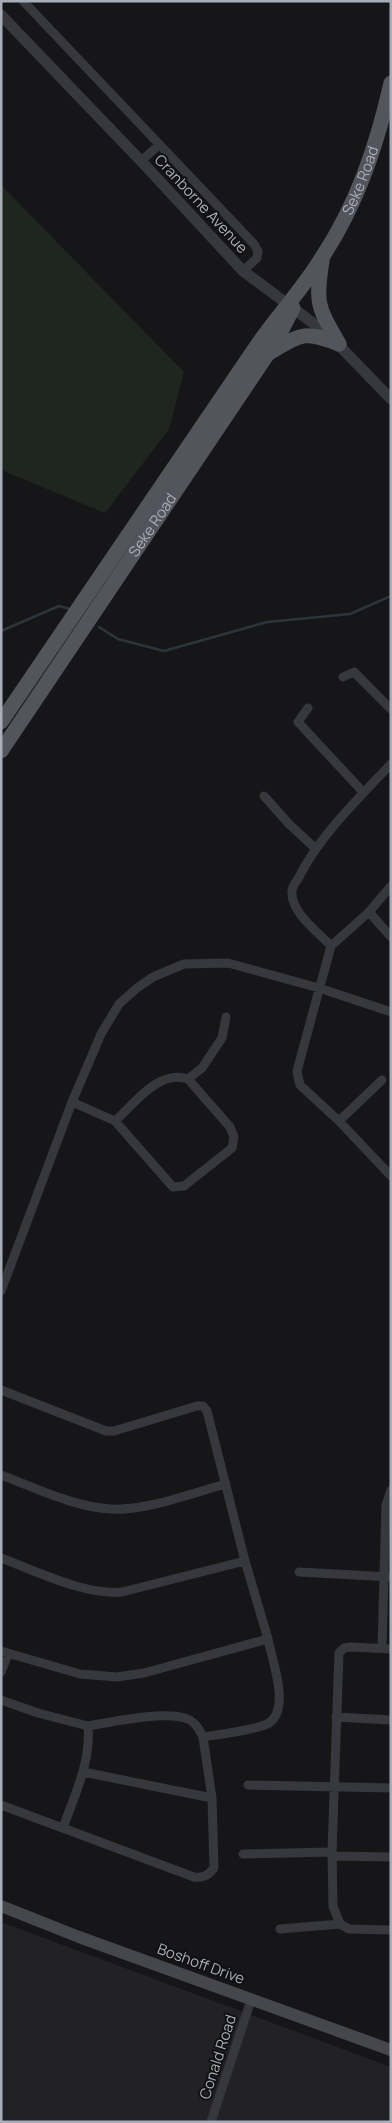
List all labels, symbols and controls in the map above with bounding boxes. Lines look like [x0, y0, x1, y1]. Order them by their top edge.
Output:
street label: Seke Road [337, 143, 383, 219]
street label: Cranborne Avenue [150, 150, 253, 258]
street label: Seke Road [123, 489, 181, 561]
street label: Boshoff Drive [155, 1938, 248, 1989]
street label: Conald Road [194, 2012, 241, 2102]

